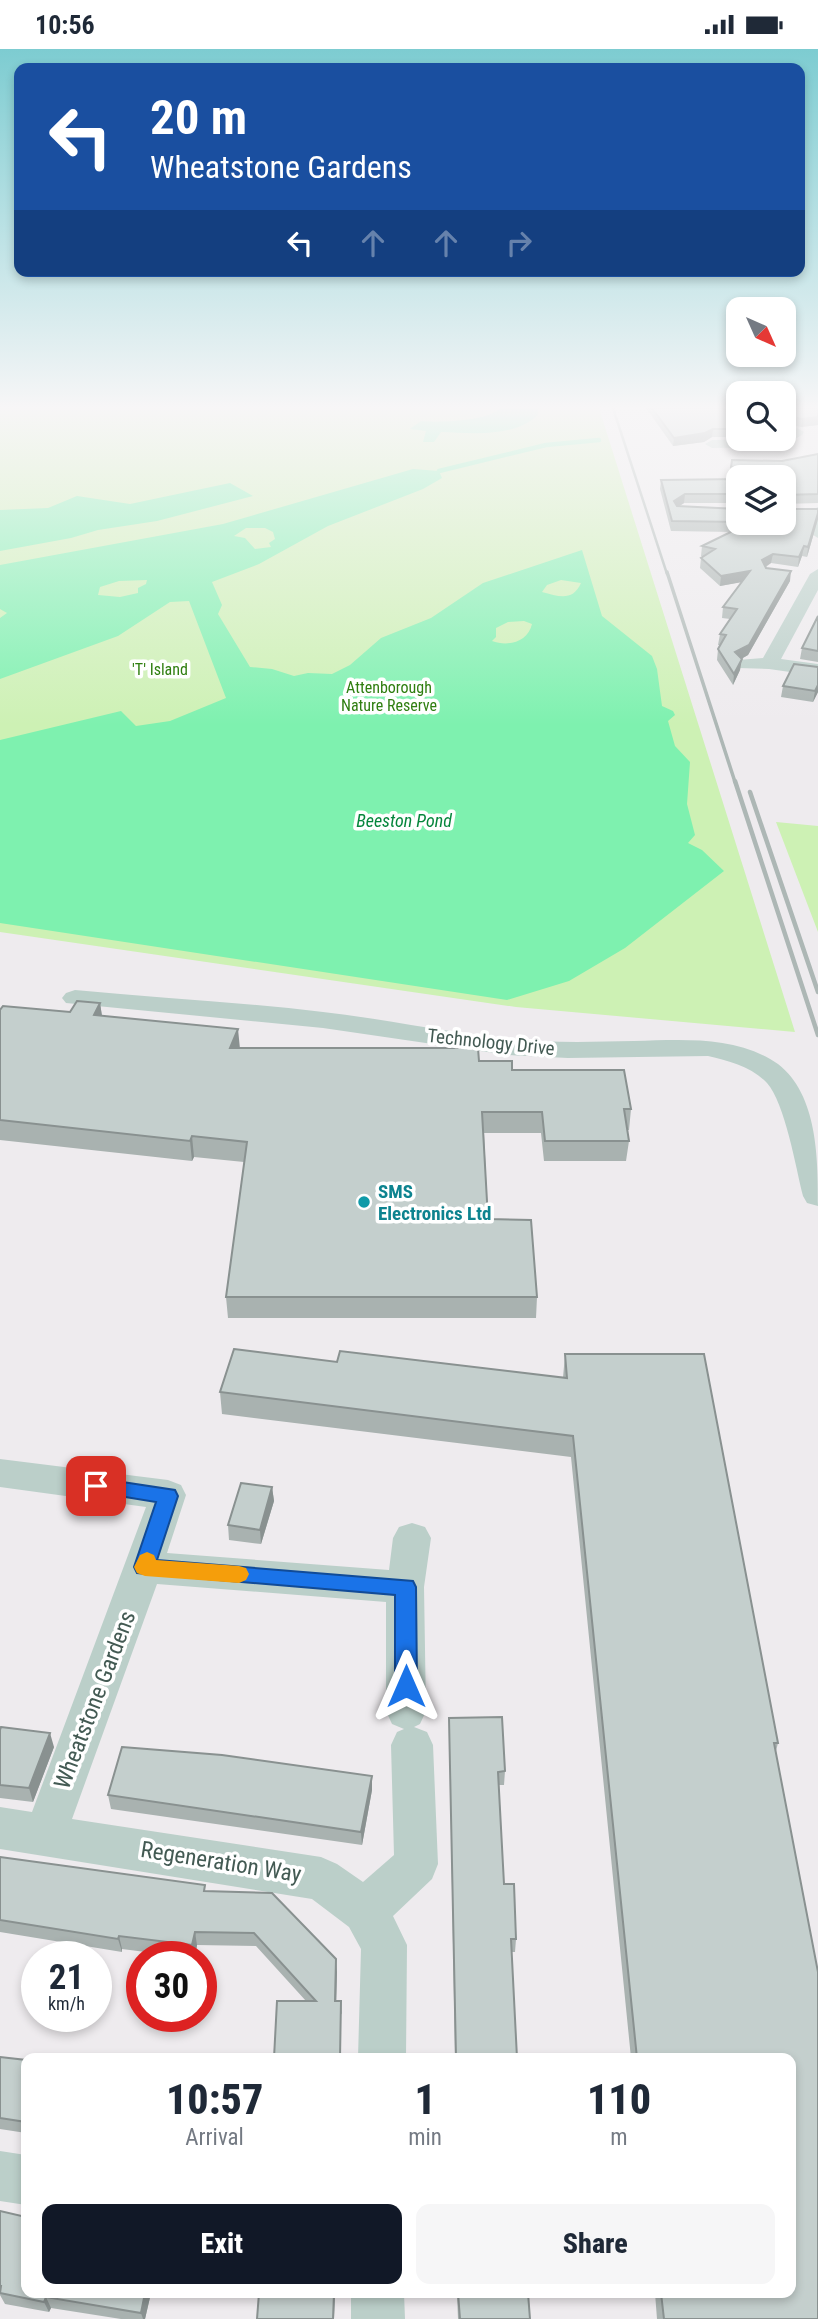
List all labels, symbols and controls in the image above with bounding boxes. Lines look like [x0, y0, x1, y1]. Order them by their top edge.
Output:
text: 10:56 [35, 10, 95, 40]
text: 20 m [150, 89, 247, 146]
icon: left [35, 91, 126, 182]
text: Wheatstone Gardens [150, 148, 412, 186]
icon: left [281, 224, 319, 262]
icon: ahead [354, 224, 392, 262]
icon: ahead [427, 224, 465, 262]
icon: right [500, 224, 538, 262]
north arrow [726, 297, 796, 367]
map controls [726, 297, 796, 535]
button: search [726, 381, 796, 451]
button: layers [726, 465, 796, 535]
park label: 'T' Island [132, 660, 188, 679]
park label: Attenborough Nature Reserve [341, 678, 437, 715]
water label: Beeston Pond [356, 810, 452, 831]
street label: Technology Drive [426, 1024, 556, 1060]
place label: SMS Electronics Ltd [378, 1180, 491, 1225]
marker: SMS Electronics Ltd [356, 1194, 372, 1210]
pin [66, 1456, 126, 1516]
icon: arrive [77, 1467, 115, 1505]
street label: Wheatstone Gardens [49, 1607, 141, 1793]
position arrow [369, 1649, 443, 1723]
street label: Regeneration Way [139, 1836, 304, 1888]
speed limit sign: 30 [126, 1941, 217, 2032]
text: 21 [49, 1957, 84, 1998]
text: km/h [48, 1993, 85, 2014]
text: 10:57 [166, 2075, 263, 2124]
text: 1 [414, 2075, 436, 2124]
text: 110 [587, 2075, 651, 2124]
text: Arrival [185, 2124, 244, 2151]
text: min [408, 2124, 442, 2151]
text: m [610, 2124, 628, 2151]
button: Exit [42, 2204, 402, 2284]
button: Share [416, 2204, 775, 2284]

